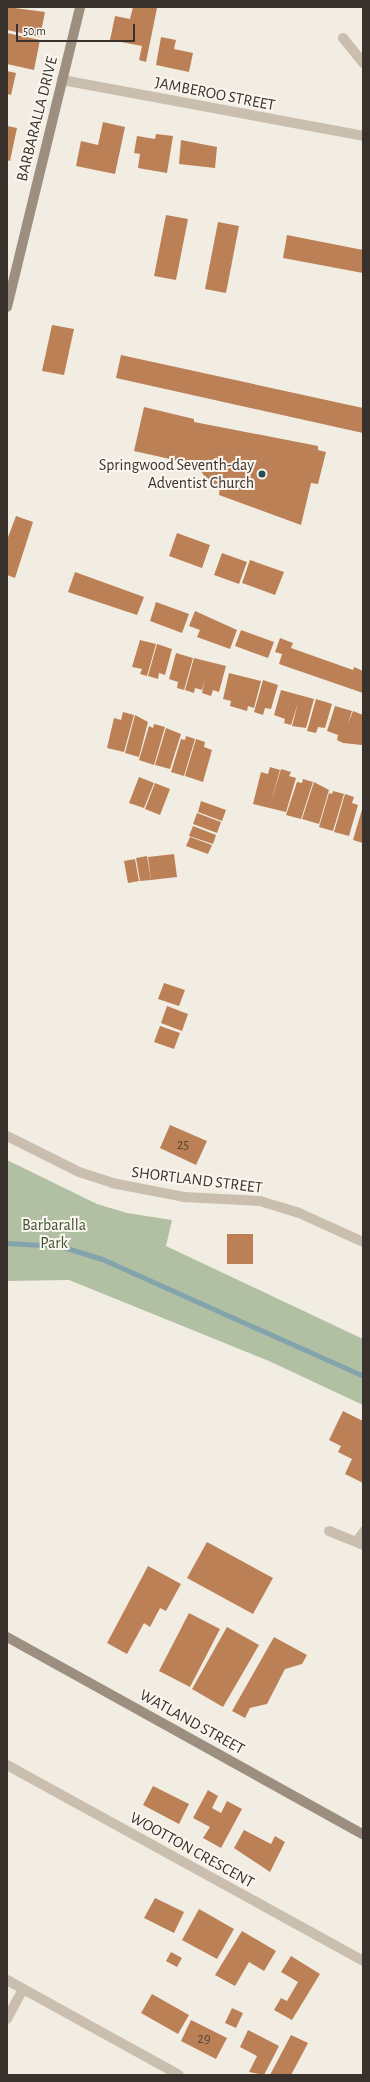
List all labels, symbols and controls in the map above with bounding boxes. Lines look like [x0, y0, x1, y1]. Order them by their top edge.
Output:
scale bar [18, 16, 137, 42]
text: 50 m [23, 25, 46, 37]
street label: BARBARALLA DRIVE [12, 55, 62, 183]
street label: JAMBEROO STREET [153, 73, 277, 115]
place label: Springwood Seventh-day Adventist Church [99, 455, 254, 493]
marker: Springwood Seventh-day Adventist Church [257, 469, 267, 479]
house number: 25 [177, 1137, 189, 1153]
street label: SHORTLAND STREET [131, 1162, 263, 1198]
park label: Barbaralla Park [22, 1215, 86, 1253]
street label: WATLAND STREET [136, 1685, 248, 1759]
street label: WOOTTON CRESCENT [126, 1808, 258, 1892]
house number: 29 [198, 2031, 210, 2047]

